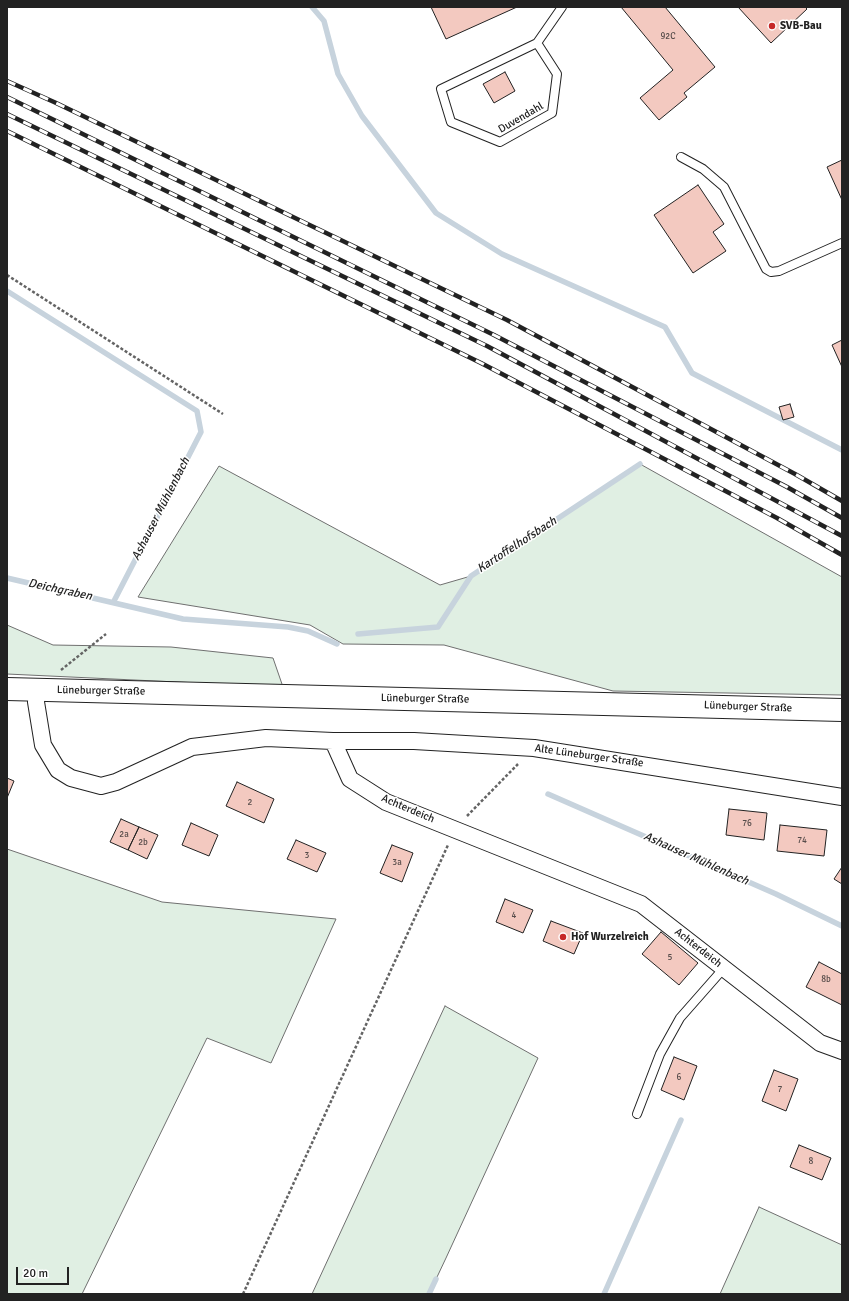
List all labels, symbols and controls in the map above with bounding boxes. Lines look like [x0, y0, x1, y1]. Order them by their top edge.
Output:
place label: SVB-Bau [780, 19, 822, 33]
marker: SVB-Bau [767, 21, 777, 31]
house number: 92C [660, 32, 676, 42]
street label: Duvendahl [496, 100, 546, 136]
water label: Ashauser Mühlenbach [129, 455, 193, 563]
water label: Kartoffelhofsbach [475, 514, 559, 576]
water label: Deichgraben [27, 576, 93, 604]
street label: Lüneburger Straße [57, 684, 145, 698]
street label: Lüneburger Straße [381, 692, 469, 706]
street label: Lüneburger Straße [704, 699, 792, 715]
street label: Alte Lüneburger Straße [534, 742, 644, 770]
street label: Achterdeich [379, 792, 437, 826]
house number: 2 [248, 798, 252, 808]
house number: 76 [742, 819, 752, 829]
water label: Ashauser Mühlenbach [641, 829, 751, 889]
house number: 2a [119, 830, 129, 840]
house number: 74 [797, 836, 807, 846]
house number: 2b [138, 838, 148, 848]
house number: 3 [305, 851, 309, 861]
house number: 3a [392, 858, 402, 868]
house number: 4 [512, 911, 516, 921]
street label: Achterdeich [672, 925, 724, 971]
place label: Hof Wurzelreich [571, 930, 649, 944]
marker: Hof Wurzelreich [558, 932, 568, 942]
house number: 5 [668, 953, 672, 963]
house number: 8b [821, 975, 831, 985]
house number: 6 [677, 1073, 681, 1083]
house number: 7 [778, 1085, 782, 1095]
house number: 8 [809, 1157, 813, 1167]
scale bar [18, 1259, 71, 1285]
text: 20 m [23, 1266, 48, 1281]

